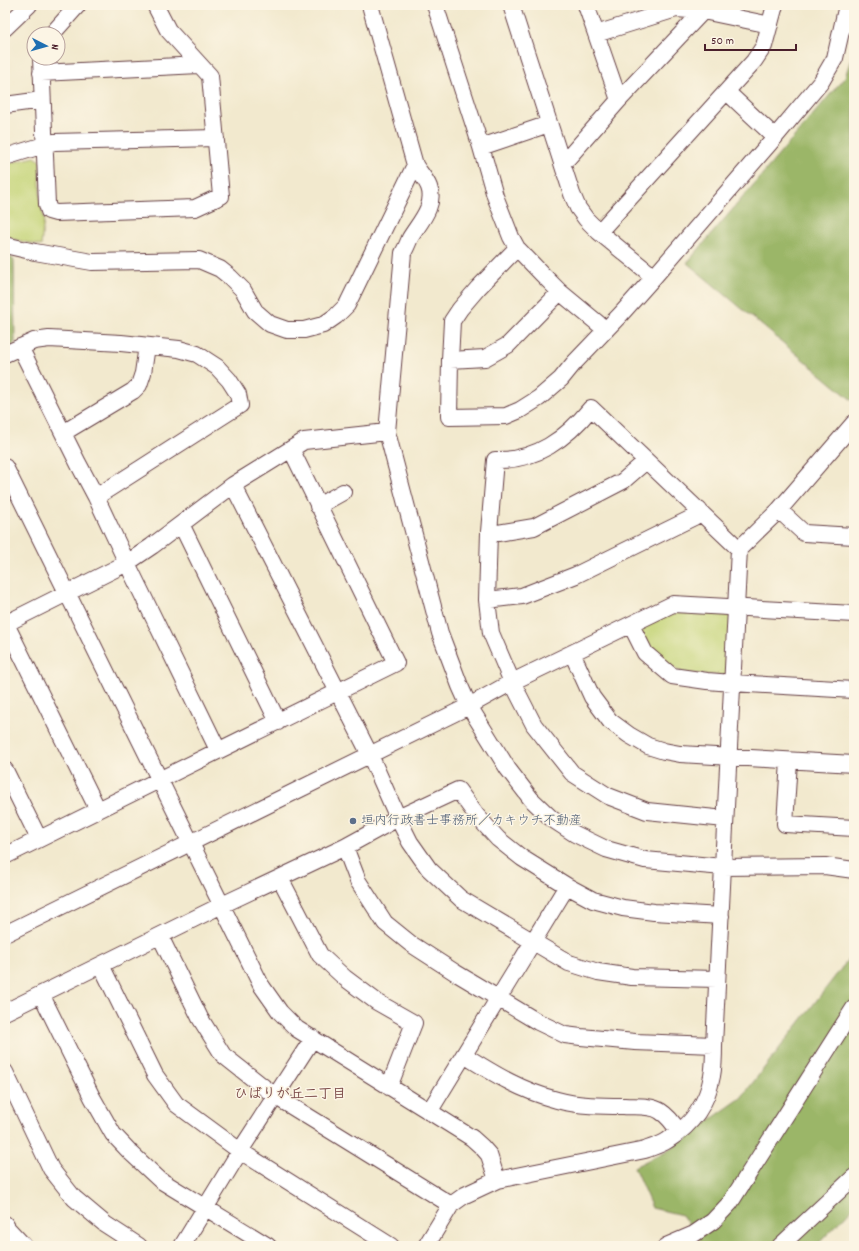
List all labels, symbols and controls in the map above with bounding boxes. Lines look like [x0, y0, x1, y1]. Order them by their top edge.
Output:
north arrow [26, 26, 66, 66]
scale bar [705, 26, 796, 52]
text: 50 m [711, 33, 734, 50]
text: N [46, 43, 62, 51]
place label: 垣内行政書士事務所／カキウチ不動産 [361, 812, 582, 831]
marker: 垣内行政書士事務所／カキウチ不動産 [348, 816, 358, 826]
district label: ひばりが丘二丁目 [234, 1085, 346, 1105]

